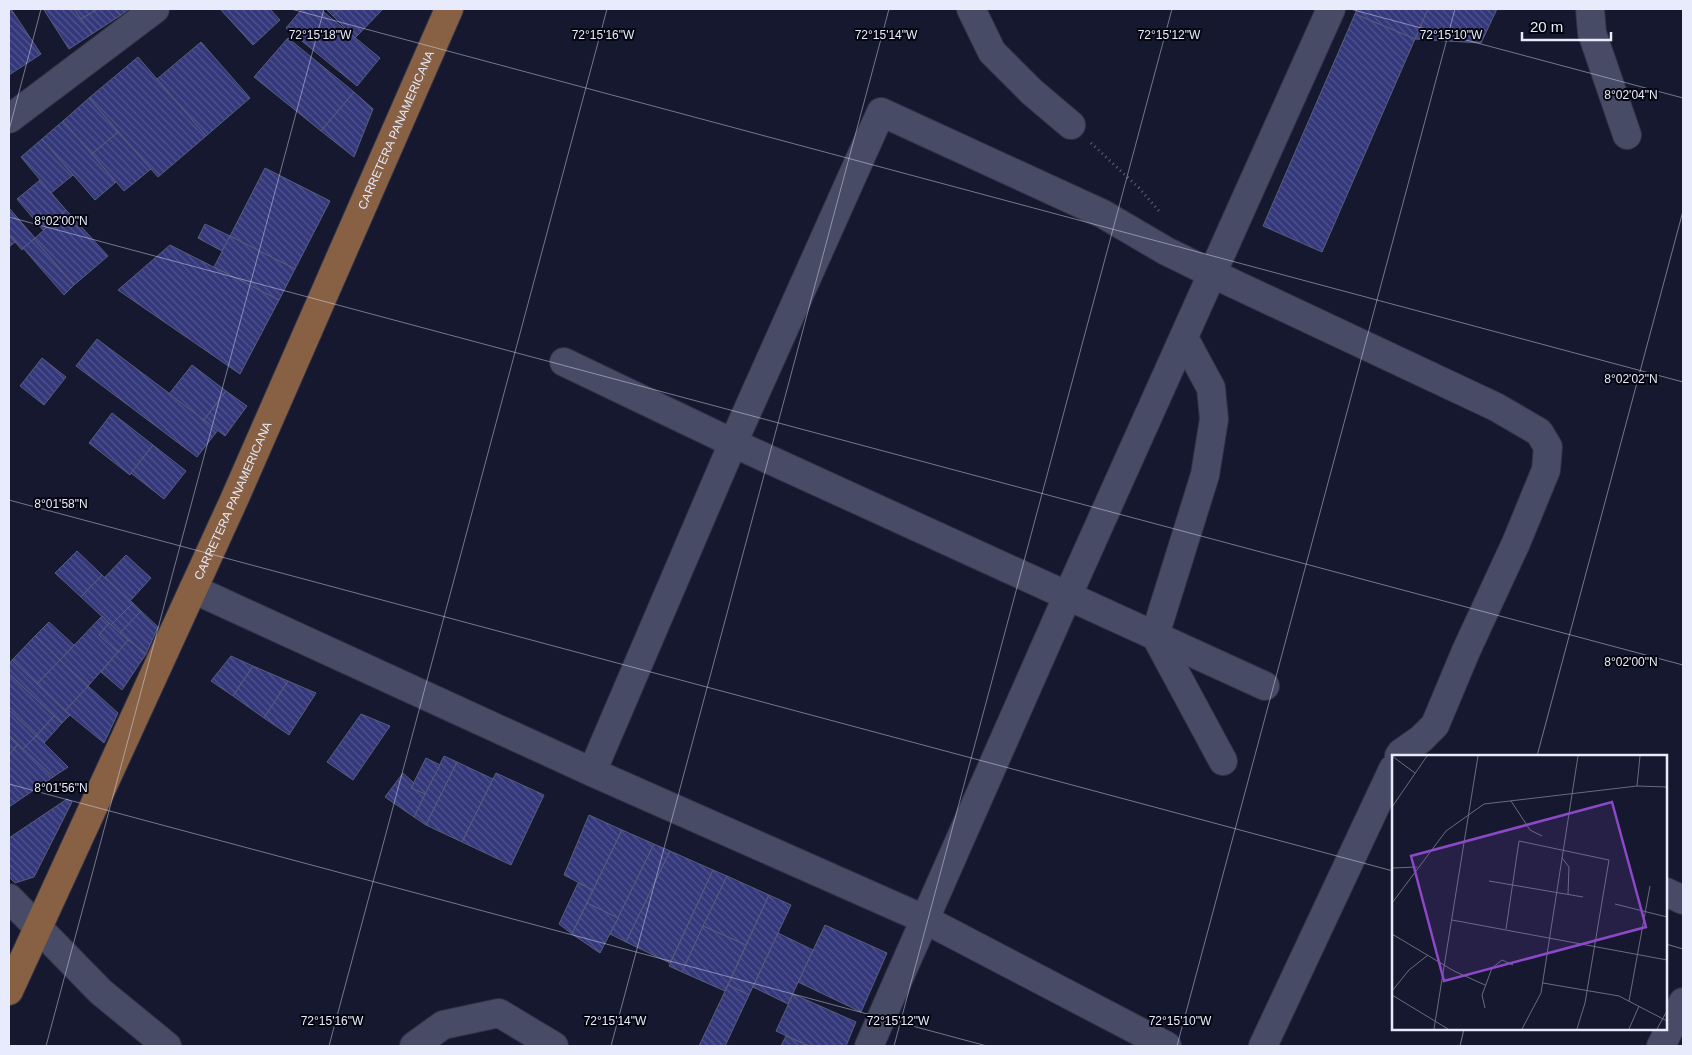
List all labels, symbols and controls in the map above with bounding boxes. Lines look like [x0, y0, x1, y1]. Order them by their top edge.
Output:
scale bar [1522, 10, 1611, 42]
text: 20 m [1530, 18, 1563, 35]
text: 72°15'18"W [289, 28, 352, 42]
text: 72°15'16"W [572, 28, 635, 42]
text: 72°15'14"W [855, 28, 918, 42]
text: 72°15'12"W [1138, 28, 1201, 42]
text: 72°15'10"W [1420, 28, 1483, 42]
street label: CARRETERA PANAMERICANA [355, 48, 437, 212]
text: 8°02'04"N [1604, 88, 1658, 102]
text: 8°02'00"N [34, 214, 88, 228]
text: 8°02'02"N [1604, 372, 1658, 386]
street label: CARRETERA PANAMERICANA [191, 419, 274, 582]
text: 8°01'58"N [34, 497, 88, 511]
text: 8°02'00"N [1604, 655, 1658, 669]
inset map [1392, 755, 1667, 1030]
text: 8°01'56"N [34, 781, 88, 795]
text: 72°15'16"W [301, 1014, 364, 1028]
text: 72°15'14"W [584, 1014, 647, 1028]
text: 72°15'12"W [867, 1014, 930, 1028]
text: 72°15'10"W [1149, 1014, 1212, 1028]

